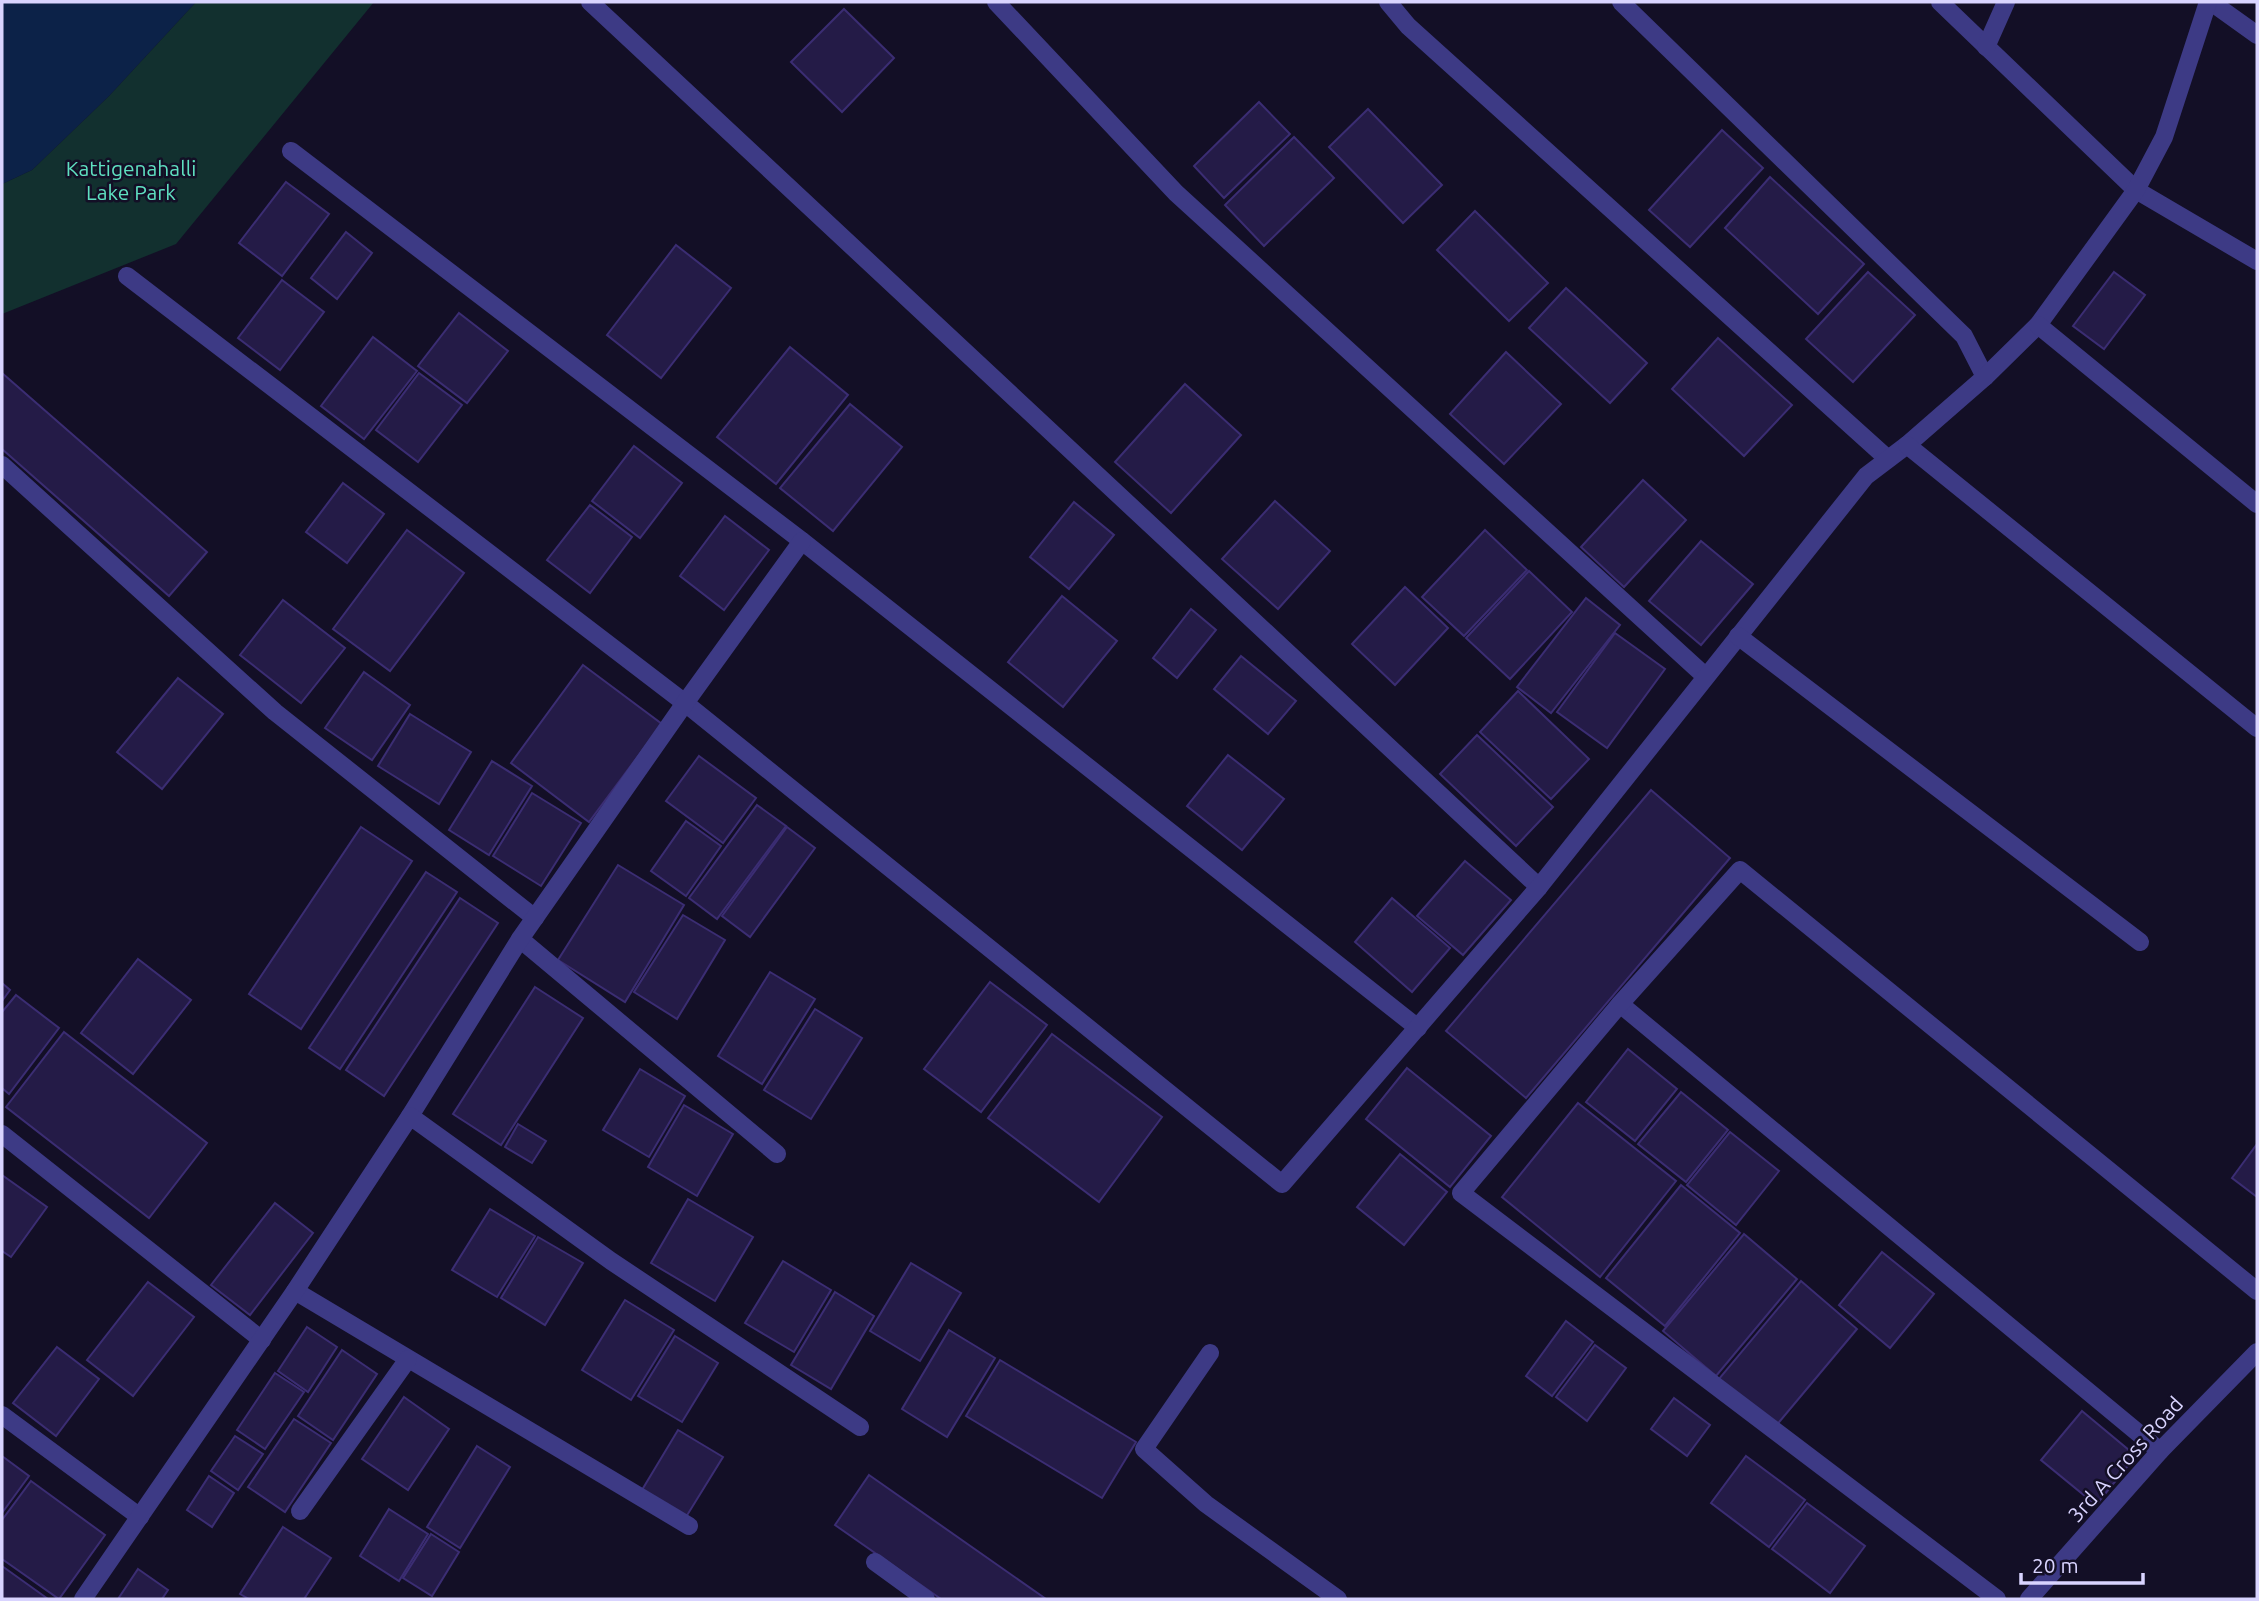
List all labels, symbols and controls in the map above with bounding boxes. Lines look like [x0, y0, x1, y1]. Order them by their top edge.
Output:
park label: Kattigenahalli Lake Park [66, 156, 196, 204]
street label: 3rd A Cross Road [2063, 1392, 2187, 1526]
scale bar [2021, 1542, 2144, 1586]
text: 20 m [2032, 1553, 2079, 1577]

